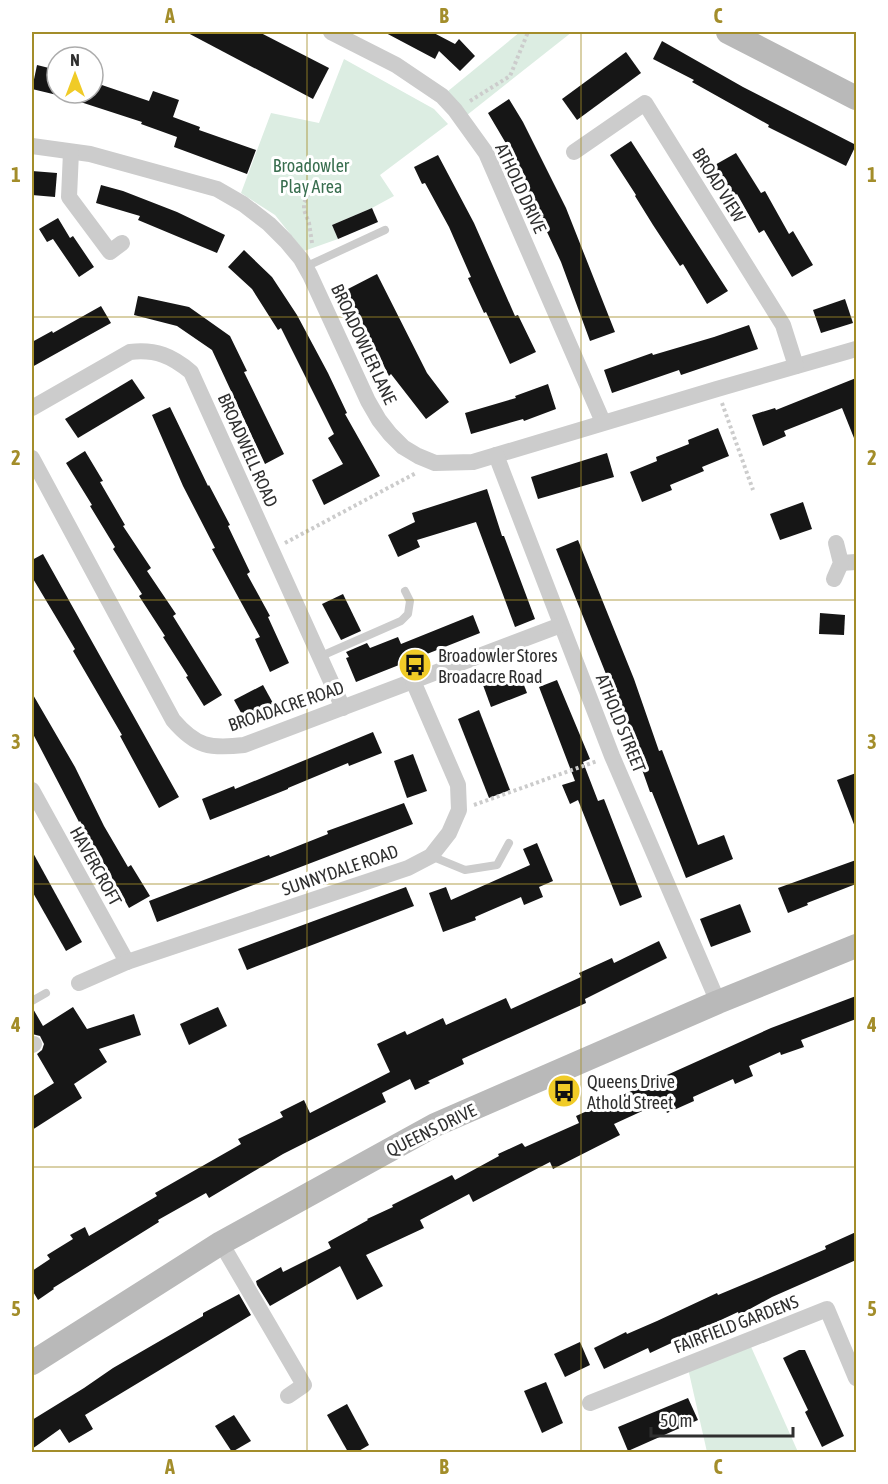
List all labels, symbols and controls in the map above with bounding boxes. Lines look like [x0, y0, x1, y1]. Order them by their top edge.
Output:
text: A [164, 4, 175, 27]
text: B [439, 4, 449, 27]
text: C [714, 4, 723, 27]
north arrow [45, 45, 105, 105]
text: N [70, 51, 80, 69]
street label: ATHOLD DRIVE [491, 140, 551, 237]
street label: BROAD VIEW [688, 144, 750, 226]
park label: Broadowler Play Area [273, 155, 350, 197]
text: 1 [11, 163, 21, 186]
text: 1 [867, 163, 877, 186]
street label: BROADOWLER LANE [327, 281, 401, 408]
street label: BROADWELL ROAD [214, 390, 282, 510]
text: 2 [11, 446, 21, 469]
text: 2 [867, 446, 877, 469]
place label: Broadowler Stores Broadacre Road [438, 645, 558, 687]
bus stop icon: Broadowler Stores Broadacre Road [397, 647, 433, 683]
street label: ATHOLD STREET [592, 671, 650, 775]
street label: BROADACRE ROAD [225, 676, 347, 736]
text: 3 [11, 730, 21, 753]
text: 3 [867, 730, 877, 753]
street label: HAVERCROFT [66, 823, 126, 909]
street label: SUNNYDALE ROAD [279, 840, 401, 900]
text: 4 [10, 1013, 21, 1036]
text: 4 [866, 1013, 877, 1036]
place label: Queens Drive Athold Street [587, 1071, 675, 1113]
bus stop icon: Queens Drive Athold Street [546, 1073, 582, 1109]
street label: QUEENS DRIVE [383, 1099, 480, 1161]
street label: FAIRFIELD GARDENS [671, 1290, 802, 1357]
text: 5 [11, 1297, 21, 1320]
text: 5 [867, 1297, 877, 1320]
scale bar [651, 1400, 794, 1438]
text: 50 m [660, 1410, 692, 1431]
text: A [164, 1455, 175, 1478]
text: B [439, 1455, 449, 1478]
text: C [714, 1455, 723, 1478]

